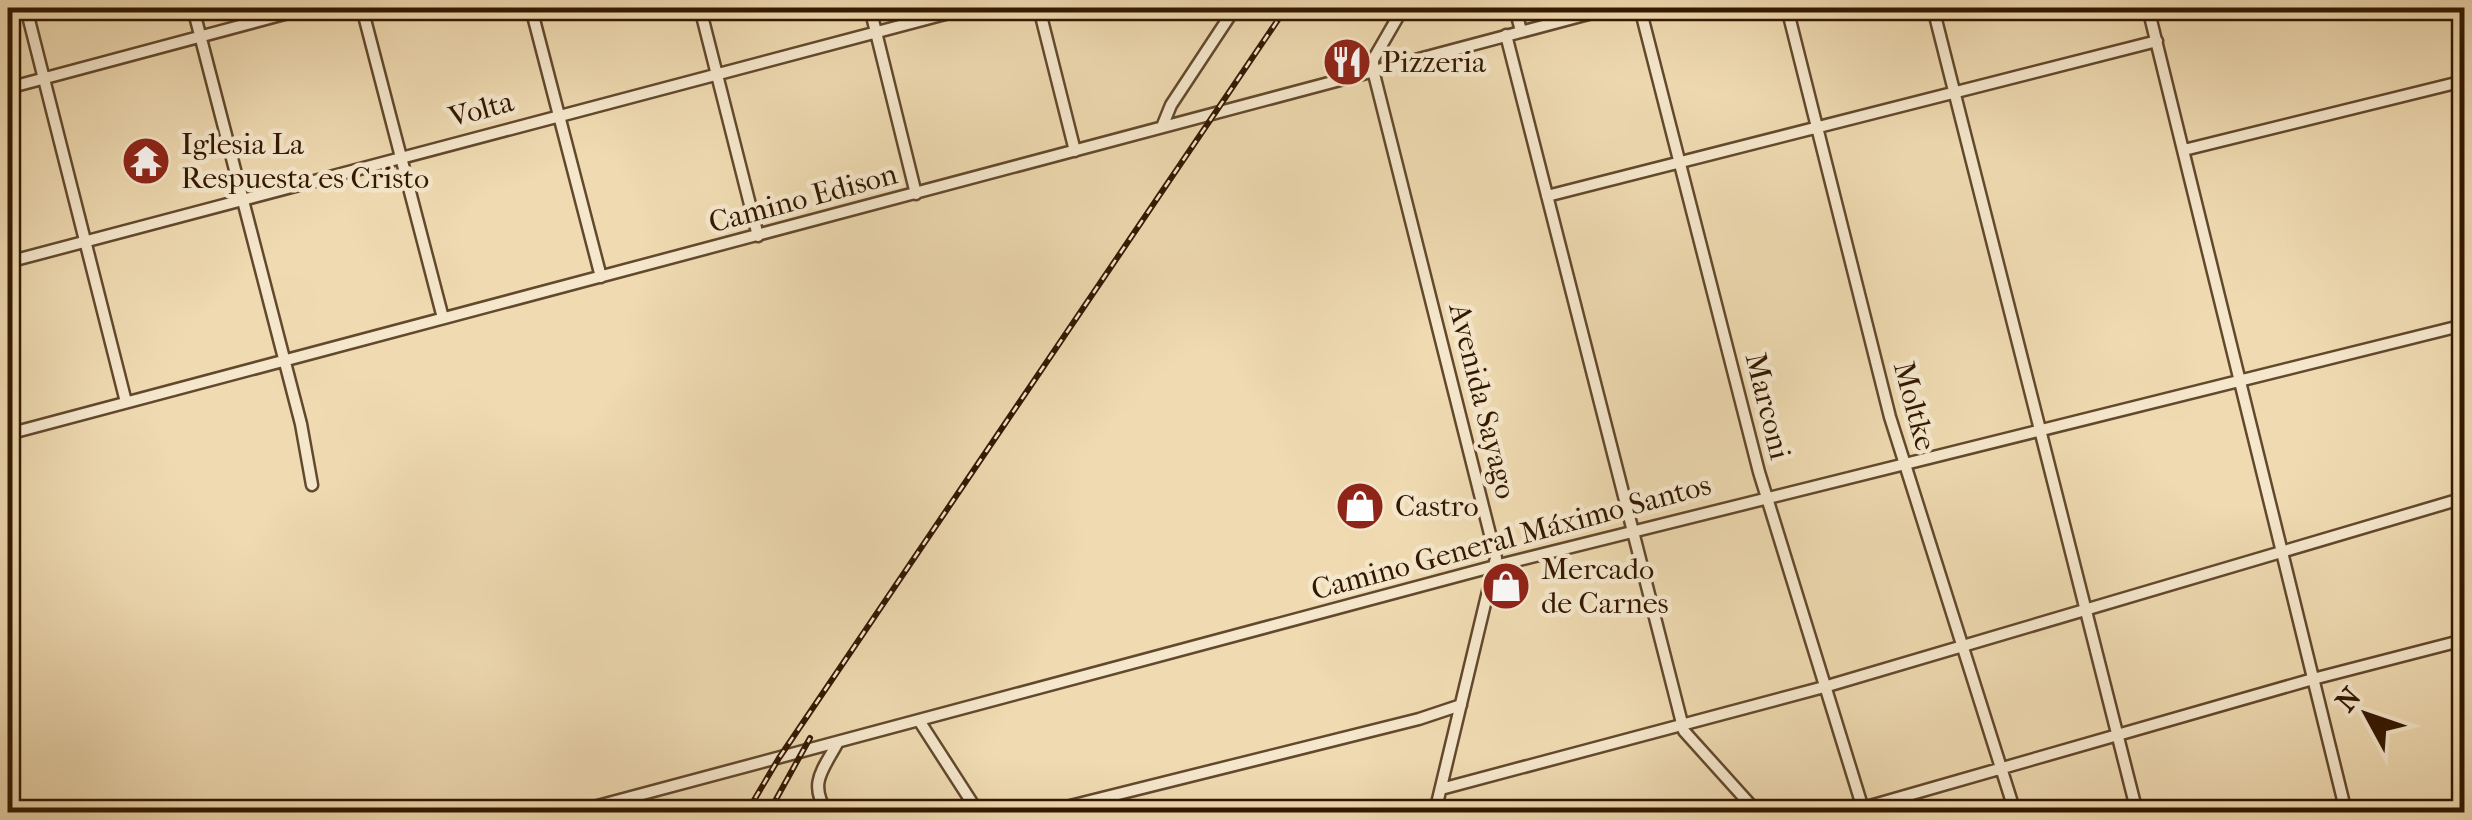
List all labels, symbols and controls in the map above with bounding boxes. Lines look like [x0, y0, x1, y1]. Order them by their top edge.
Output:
restaurant icon: Pizzeria [1321, 36, 1373, 88]
place label: Pizzeria [1382, 45, 1487, 80]
street label: Volta [444, 84, 518, 135]
place label: Iglesia La Respuesta es Cristo [181, 127, 429, 196]
temple icon: Iglesia La Respuesta es Cristo [120, 135, 172, 187]
street label: Camino Edison [705, 156, 902, 240]
street label: Avenida Sayago [1441, 299, 1524, 503]
street label: Marconi [1737, 349, 1798, 463]
street label: Moltke [1886, 358, 1943, 455]
street label: Camino General Máximo Santos [1308, 467, 1715, 608]
shop icon: Castro [1334, 480, 1386, 532]
place label: Castro [1395, 489, 1479, 524]
place label: Mercado de Carnes [1541, 552, 1669, 621]
shop icon: Mercado de Carnes [1480, 560, 1532, 612]
north arrow [2317, 665, 2417, 765]
text: N [2329, 680, 2368, 718]

